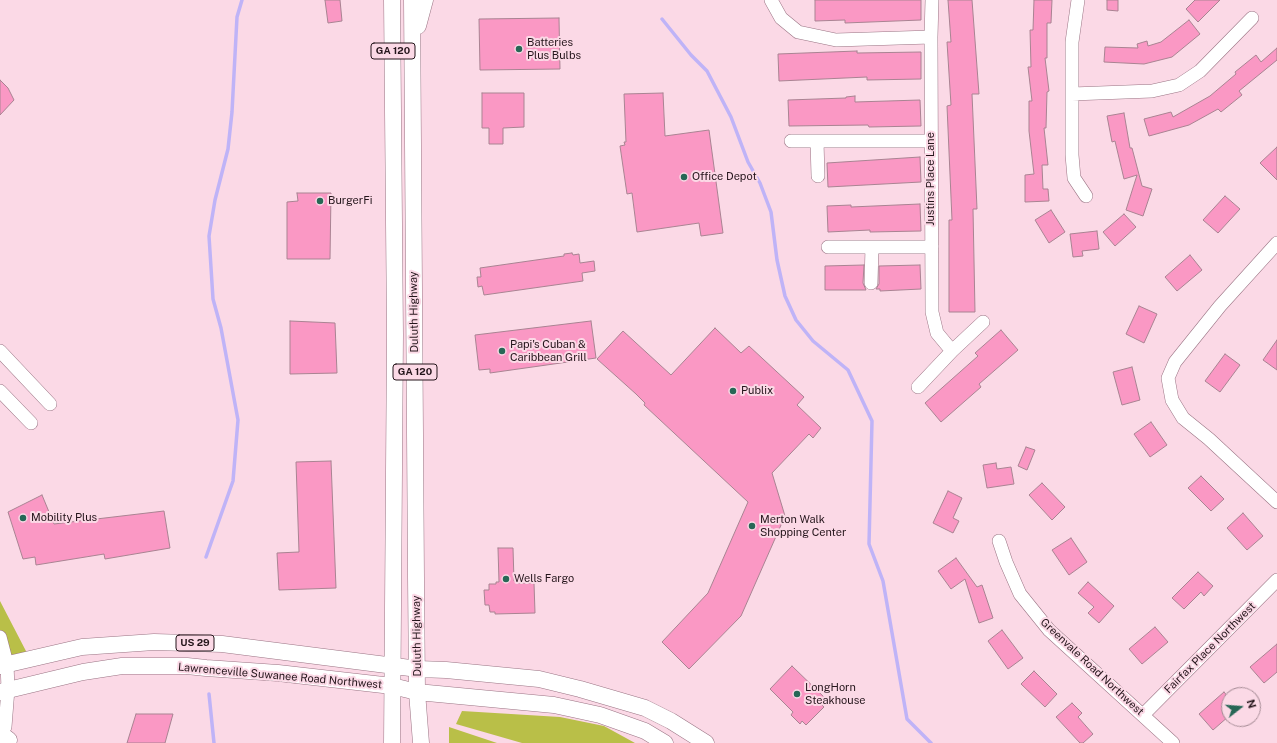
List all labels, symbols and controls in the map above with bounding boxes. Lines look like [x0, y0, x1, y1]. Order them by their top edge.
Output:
place label: Batteries Plus Bulbs [527, 36, 581, 62]
road number: GA 120 [371, 43, 415, 59]
marker: Batteries Plus Bulbs [514, 44, 524, 54]
street label: Justins Place Lane [924, 132, 938, 226]
place label: Office Depot [692, 170, 757, 184]
marker: Office Depot [679, 172, 689, 182]
place label: BurgerFi [328, 194, 372, 208]
marker: BurgerFi [315, 196, 325, 206]
street label: Duluth Highway [407, 271, 421, 353]
place label: Papi's Cuban & Caribbean Grill [510, 338, 587, 364]
marker: Papi's Cuban & Caribbean Grill [497, 346, 507, 356]
road number: GA 120 [393, 364, 437, 380]
place label: Publix [741, 384, 773, 398]
marker: Publix [728, 386, 738, 396]
place label: Mobility Plus [31, 511, 97, 525]
marker: Mobility Plus [18, 513, 28, 523]
place label: Merton Walk Shopping Center [760, 513, 846, 539]
marker: Merton Walk Shopping Center [747, 521, 757, 531]
place label: Wells Fargo [514, 572, 574, 586]
marker: Wells Fargo [501, 574, 511, 584]
street label: Duluth Highway [410, 595, 424, 677]
street label: Fairfax Place Northwest [1162, 600, 1258, 696]
street label: Greenvale Road Northwest [1038, 616, 1146, 718]
road number: US 29 [176, 635, 214, 651]
street label: Lawrenceville Suwanee Road Northwest [177, 660, 383, 692]
place label: LongHorn Steakhouse [805, 681, 865, 707]
north arrow [1221, 687, 1261, 727]
marker: LongHorn Steakhouse [792, 689, 802, 699]
text: N [1245, 698, 1259, 710]

